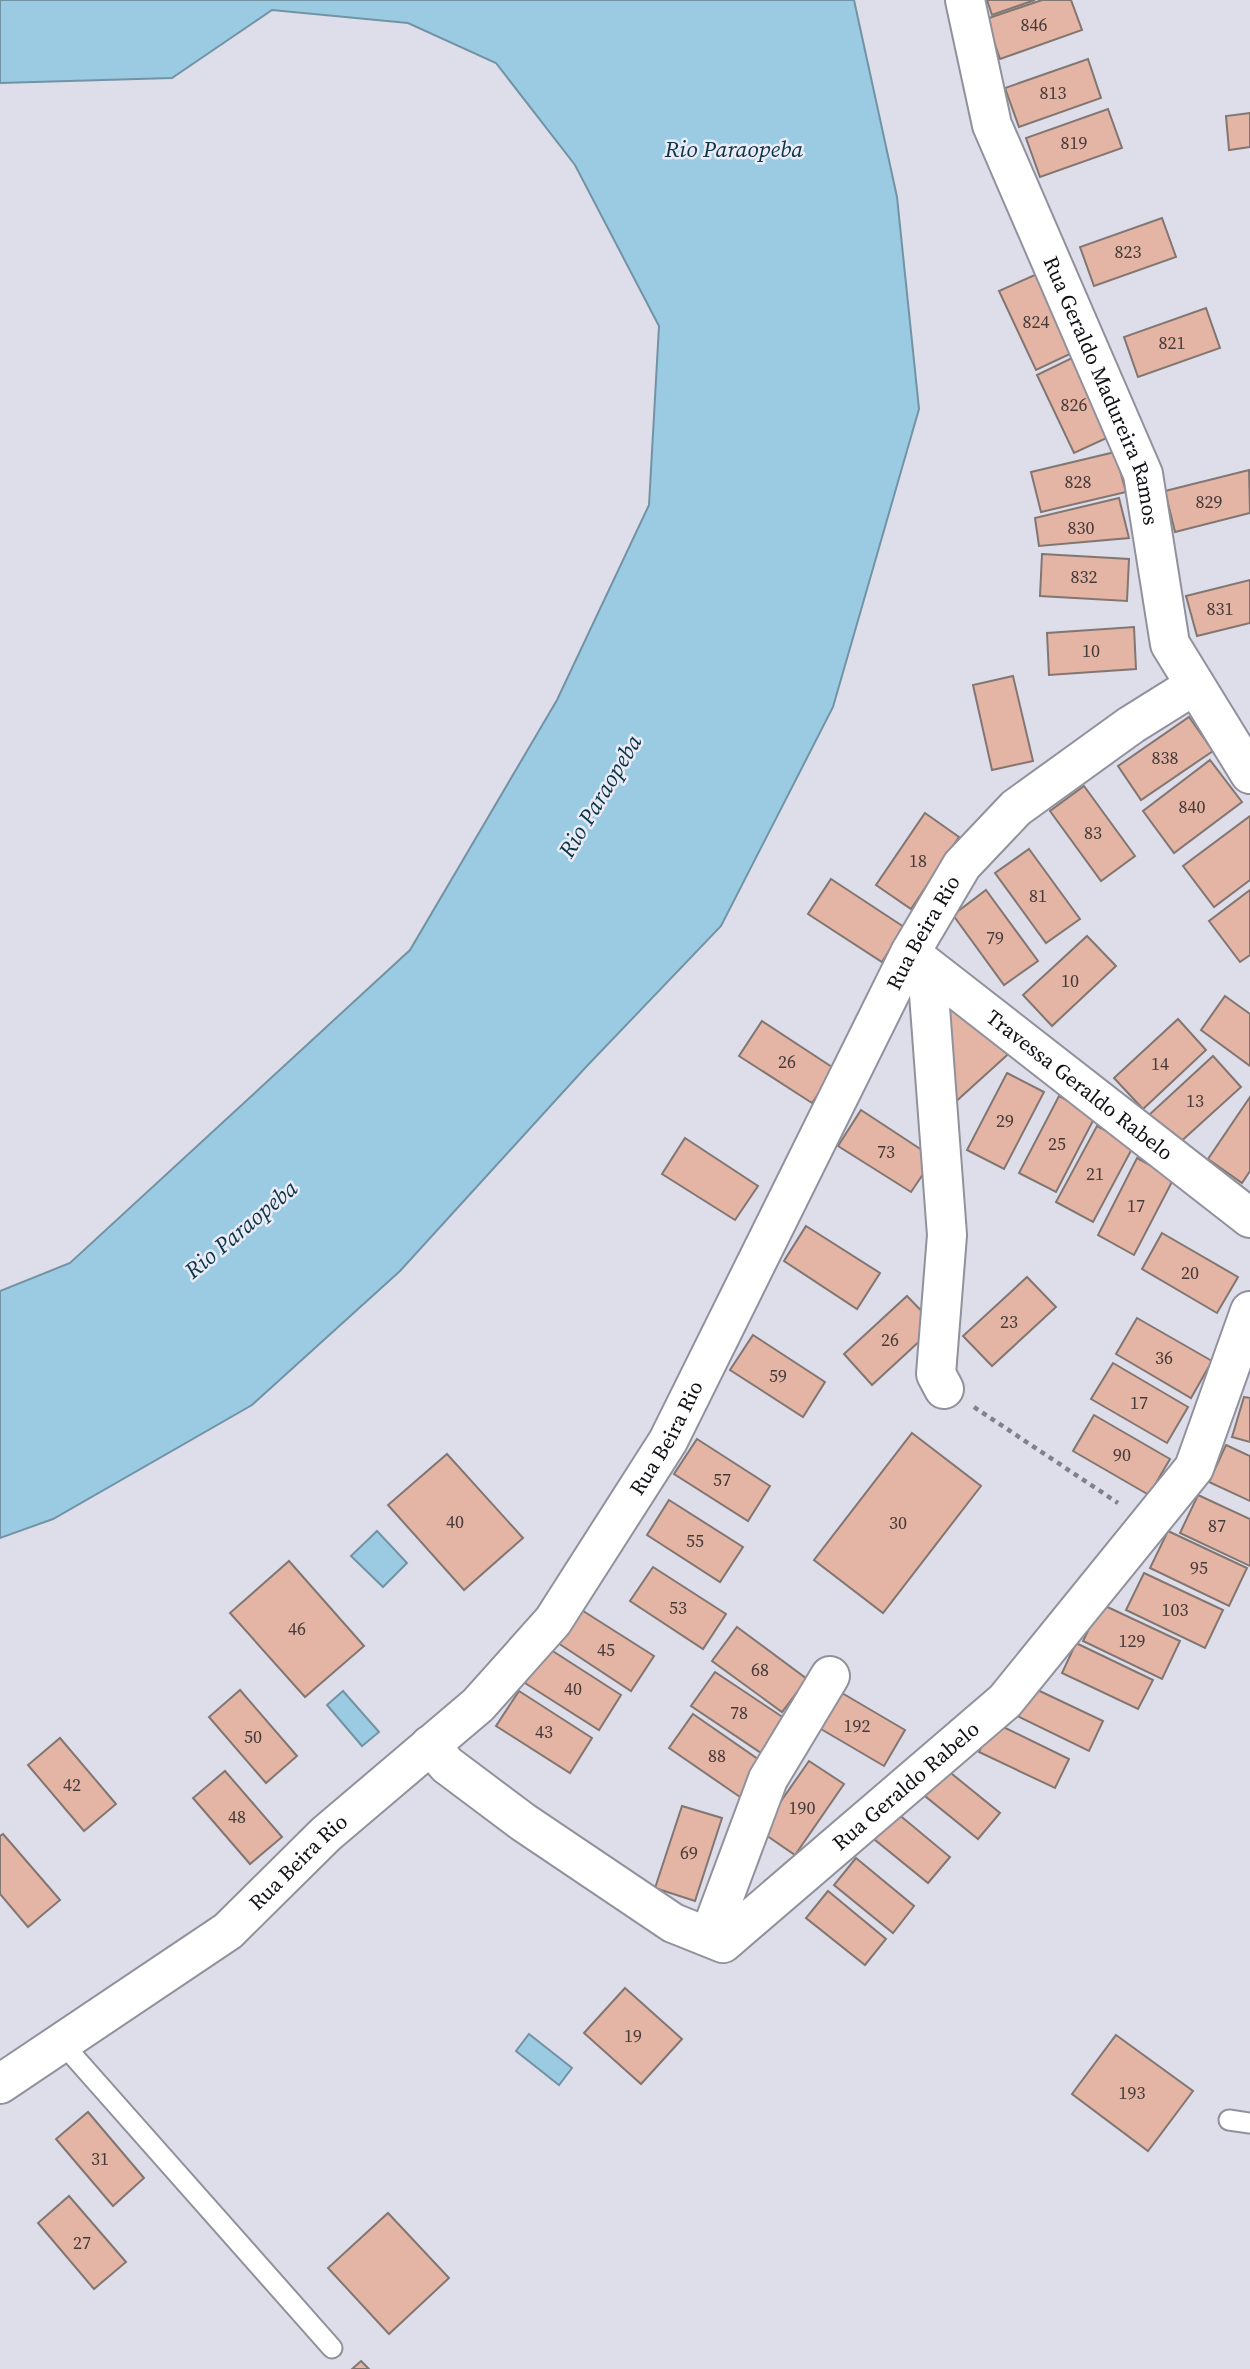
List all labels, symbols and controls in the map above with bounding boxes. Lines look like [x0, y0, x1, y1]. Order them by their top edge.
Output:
house number: 846 [1021, 12, 1048, 37]
house number: 813 [1040, 80, 1067, 105]
house number: 819 [1061, 130, 1088, 155]
water label: Rio Paraopeba [664, 133, 803, 165]
house number: 823 [1115, 239, 1142, 264]
street label: Rua Geraldo Madureira Ramos [1037, 252, 1166, 527]
house number: 824 [1023, 309, 1050, 334]
house number: 821 [1159, 330, 1186, 355]
house number: 826 [1061, 392, 1088, 417]
house number: 828 [1065, 469, 1092, 494]
house number: 829 [1196, 489, 1223, 514]
house number: 830 [1068, 515, 1095, 540]
house number: 832 [1071, 564, 1098, 589]
house number: 831 [1207, 596, 1234, 621]
house number: 10 [1082, 638, 1100, 663]
water label: Rio Paraopeba [550, 728, 649, 864]
house number: 838 [1152, 745, 1179, 770]
house number: 840 [1179, 794, 1206, 819]
house number: 83 [1084, 820, 1102, 845]
house number: 18 [909, 848, 927, 873]
street label: Rua Beira Rio [879, 870, 967, 994]
house number: 81 [1029, 883, 1047, 908]
house number: 79 [986, 925, 1004, 950]
house number: 10 [1061, 968, 1079, 993]
street label: Travessa Geraldo Rabelo [980, 1003, 1179, 1167]
house number: 26 [778, 1049, 796, 1074]
house number: 14 [1151, 1051, 1169, 1076]
house number: 13 [1186, 1088, 1204, 1113]
house number: 29 [996, 1108, 1014, 1133]
house number: 25 [1048, 1131, 1066, 1156]
house number: 73 [877, 1139, 895, 1164]
house number: 21 [1086, 1161, 1104, 1186]
water label: Rio Paraopeba [177, 1172, 304, 1286]
house number: 17 [1127, 1193, 1145, 1218]
house number: 20 [1181, 1260, 1199, 1285]
house number: 23 [1000, 1309, 1018, 1334]
house number: 26 [881, 1327, 899, 1352]
house number: 36 [1155, 1345, 1173, 1370]
house number: 59 [769, 1363, 787, 1388]
street label: Rua Beira Rio [622, 1376, 710, 1500]
house number: 17 [1130, 1390, 1148, 1415]
house number: 90 [1113, 1442, 1131, 1467]
house number: 57 [713, 1467, 731, 1492]
house number: 40 [446, 1509, 464, 1534]
house number: 30 [889, 1510, 907, 1535]
house number: 87 [1208, 1513, 1226, 1538]
house number: 55 [686, 1528, 704, 1553]
house number: 95 [1190, 1555, 1208, 1580]
house number: 53 [669, 1595, 687, 1620]
house number: 103 [1162, 1597, 1189, 1622]
house number: 46 [288, 1616, 306, 1641]
house number: 129 [1119, 1628, 1146, 1653]
house number: 45 [597, 1637, 615, 1662]
house number: 68 [751, 1657, 769, 1682]
house number: 40 [564, 1676, 582, 1701]
house number: 78 [730, 1700, 748, 1725]
house number: 192 [844, 1713, 871, 1738]
street label: Rua Geraldo Rabelo [826, 1714, 985, 1857]
house number: 43 [535, 1719, 553, 1744]
house number: 50 [244, 1724, 262, 1749]
house number: 88 [708, 1743, 726, 1768]
house number: 42 [63, 1772, 81, 1797]
house number: 190 [789, 1795, 816, 1820]
house number: 48 [228, 1804, 246, 1829]
street label: Rua Beira Rio [242, 1807, 353, 1916]
house number: 69 [680, 1840, 698, 1865]
house number: 19 [624, 2023, 642, 2048]
house number: 193 [1119, 2080, 1146, 2105]
house number: 31 [91, 2146, 109, 2171]
house number: 27 [73, 2230, 91, 2255]

